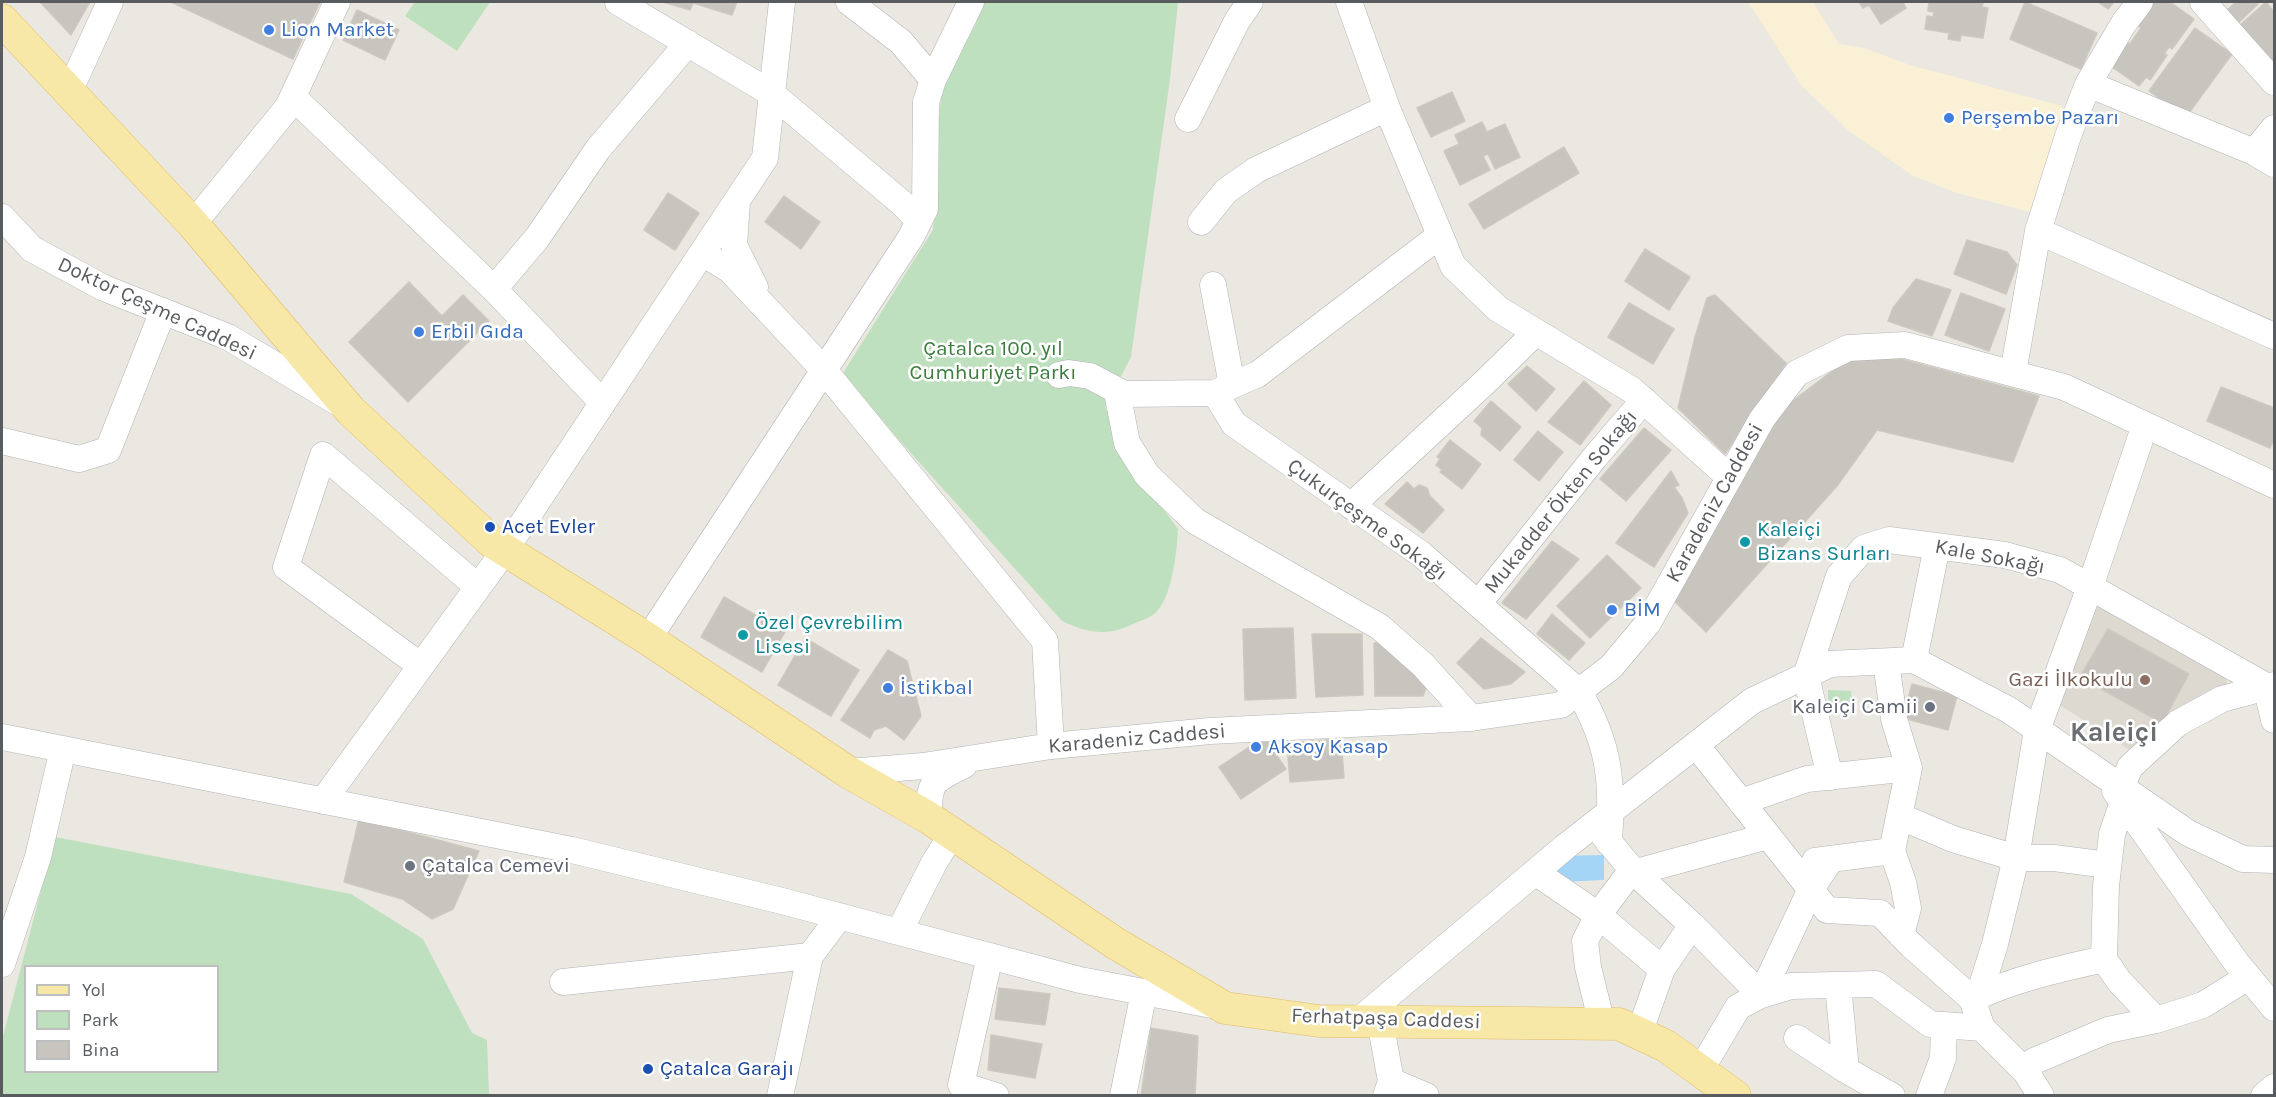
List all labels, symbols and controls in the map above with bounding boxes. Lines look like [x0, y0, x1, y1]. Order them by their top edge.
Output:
place label: Lion Market [281, 17, 394, 43]
marker: Lion Market [262, 23, 276, 37]
place label: Perşembe Pazarı [1961, 105, 2119, 131]
marker: Perşembe Pazarı [1942, 111, 1956, 125]
street label: Doktor Çeşme Caddesi [54, 252, 260, 366]
place label: Erbil Gıda [431, 319, 524, 345]
marker: Erbil Gıda [412, 325, 426, 339]
park label: Çatalca 100. yıl Cumhuriyet Parkı [910, 336, 1076, 386]
street label: Mukadder Ökten Sokağı [1479, 405, 1643, 599]
street label: Karadeniz Caddesi [1661, 419, 1769, 587]
street label: Çukurçeşme Sokağı [1282, 454, 1452, 586]
place label: Acet Evler [502, 514, 595, 540]
place label: Kaleiçi Bizans Surları [1757, 517, 1891, 567]
marker: Acet Evler [483, 520, 497, 534]
street label: Kale Sokağı [1933, 534, 2047, 580]
marker: Kaleiçi Bizans Surları [1738, 535, 1752, 549]
place label: BİM [1624, 597, 1661, 623]
marker: BİM [1605, 603, 1619, 617]
place label: Özel Çevrebilim Lisesi [755, 610, 903, 660]
marker: Özel Çevrebilim Lisesi [736, 628, 750, 642]
place label: Gazi İlkokulu [2008, 667, 2133, 693]
marker: Gazi İlkokulu [2138, 673, 2152, 687]
place label: İstikbal [900, 675, 973, 701]
marker: İstikbal [881, 681, 895, 695]
place label: Kaleiçi Camii [1792, 694, 1918, 720]
marker: Kaleiçi Camii [1923, 700, 1937, 714]
district label: Kaleiçi [2070, 717, 2158, 749]
street label: Karadeniz Caddesi [1047, 719, 1227, 759]
place label: Aksoy Kasap [1268, 734, 1388, 760]
marker: Aksoy Kasap [1249, 740, 1263, 754]
place label: Çatalca Cemevi [422, 853, 570, 879]
marker: Çatalca Cemevi [403, 859, 417, 873]
legend [24, 965, 219, 1073]
text: Yol [82, 979, 106, 1001]
street label: Ferhatpaşa Caddesi [1291, 1003, 1481, 1035]
text: Park [82, 1009, 119, 1031]
text: Bina [82, 1039, 119, 1061]
place label: Çatalca Garajı [660, 1056, 794, 1082]
marker: Çatalca Garajı [641, 1062, 655, 1076]

